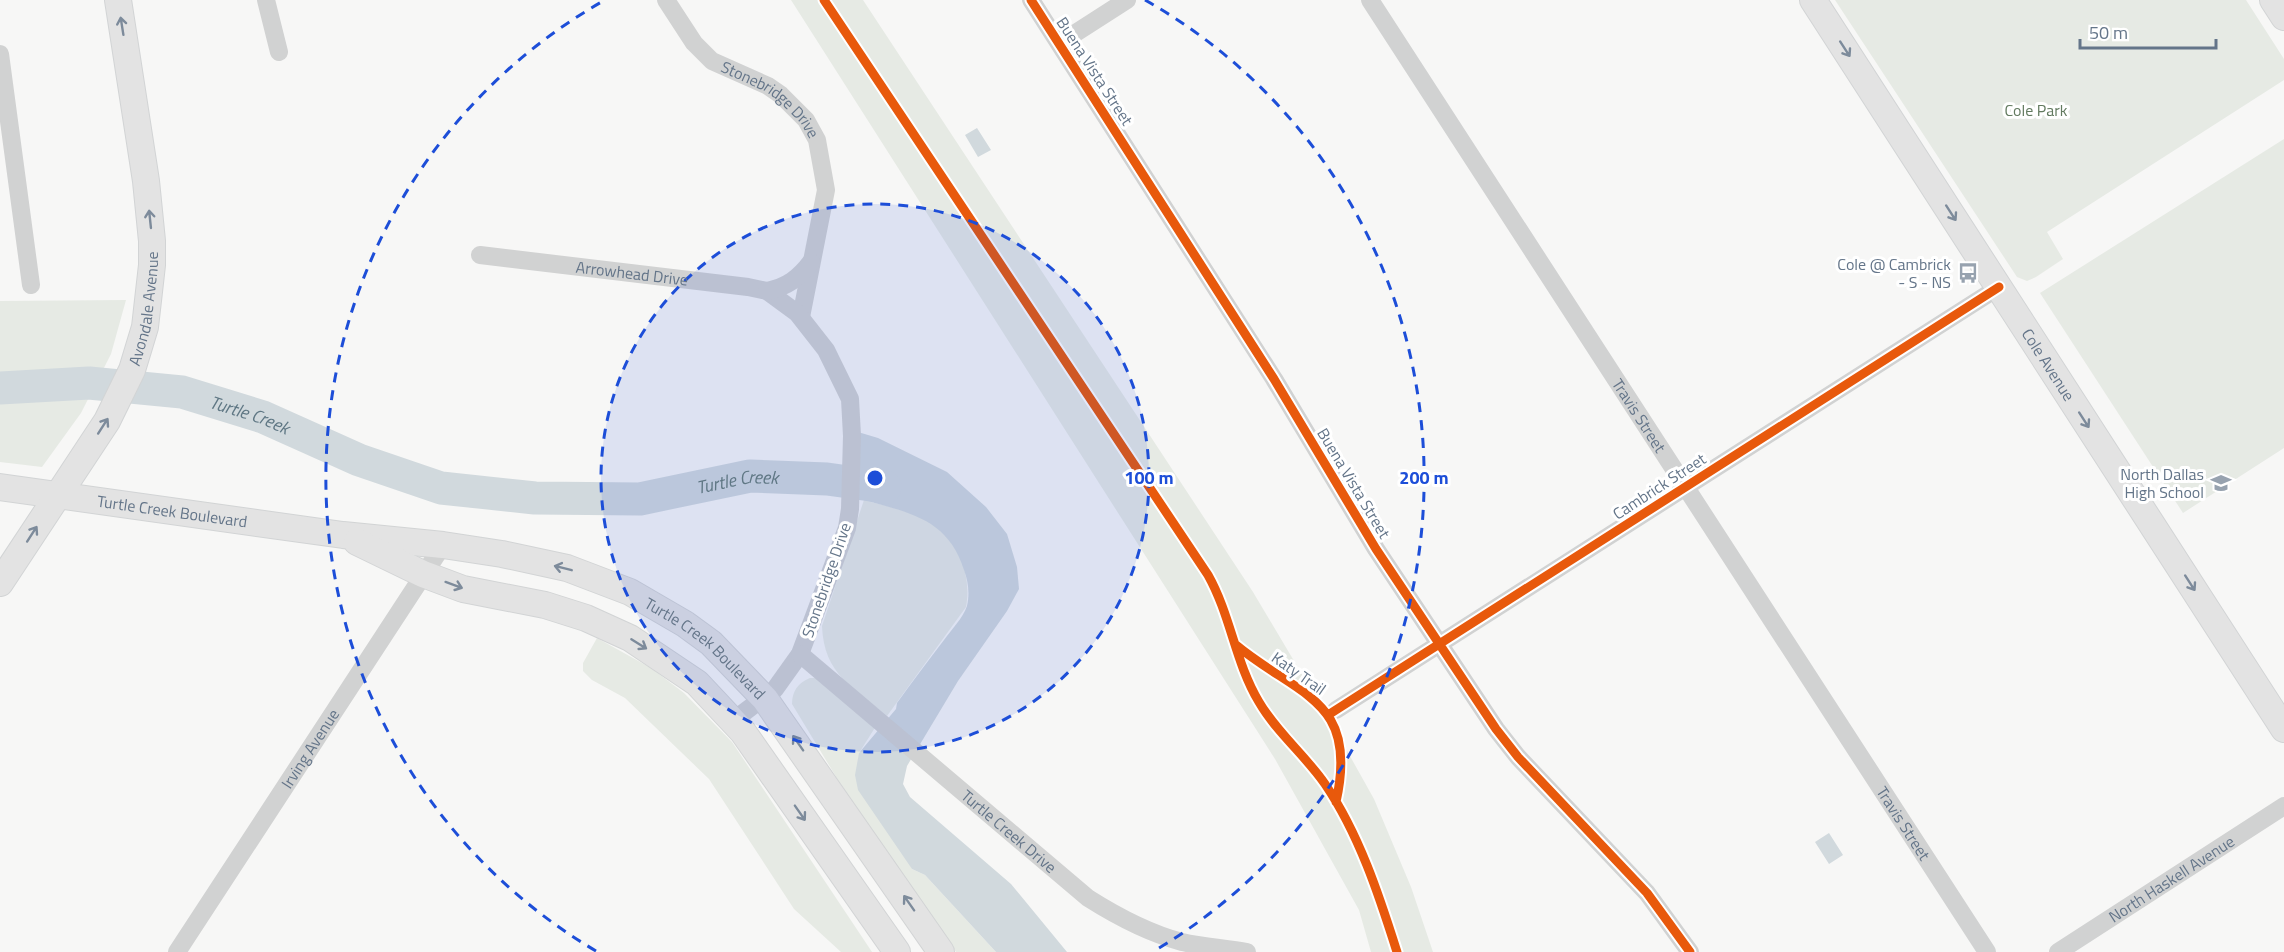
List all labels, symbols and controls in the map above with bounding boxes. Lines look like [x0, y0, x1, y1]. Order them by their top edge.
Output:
street label: Buena Vista Street [1051, 12, 1139, 130]
scale bar [2080, 12, 2216, 50]
one-way arrow [116, 17, 127, 37]
text: 50 m [2089, 19, 2128, 46]
one-way arrow [1839, 40, 1851, 57]
street label: Stonebridge Drive [717, 55, 826, 142]
park label: Cole Park [2005, 98, 2068, 122]
one-way arrow [1945, 204, 1957, 221]
one-way arrow [144, 210, 155, 229]
street label: Avondale Avenue [122, 251, 164, 369]
place label: Cole @ Cambrick - S - NS [1837, 252, 1951, 294]
street label: Arrowhead Drive [574, 255, 689, 292]
bus stop icon: Cole @ Cambrick - S - NS [1956, 261, 1980, 285]
street label: Cole Avenue [2016, 323, 2081, 406]
street label: Travis Street [1606, 374, 1672, 457]
water label: Turtle Creek [207, 388, 296, 442]
one-way arrow [2078, 411, 2091, 428]
one-way arrow [97, 418, 109, 435]
street label: Buena Vista Street [1311, 423, 1397, 543]
street label: Cambrick Street [1608, 447, 1711, 525]
water label: Turtle Creek [694, 462, 781, 500]
place label: North Dallas High School [2120, 462, 2204, 504]
text: 100 m [1124, 464, 1174, 491]
text: 200 m [1399, 464, 1449, 491]
centre of rings [865, 468, 885, 488]
school or university icon: North Dallas High School [2209, 471, 2233, 495]
street label: Turtle Creek Boulevard [96, 489, 249, 533]
street label: Stonebridge Drive [795, 519, 857, 641]
one-way arrow [26, 526, 38, 543]
one-way arrow [554, 561, 573, 573]
one-way arrow [2184, 575, 2196, 591]
one-way arrow [444, 581, 463, 592]
street label: Turtle Creek Boulevard [640, 591, 771, 705]
one-way arrow [630, 637, 647, 650]
street label: Katy Trail [1267, 645, 1331, 701]
street label: Irving Avenue [275, 704, 345, 793]
one-way arrow [792, 735, 804, 752]
street label: Travis Street [1871, 781, 1937, 865]
street label: Turtle Creek Drive [956, 784, 1062, 879]
one-way arrow [794, 805, 806, 821]
street label: North Haskell Avenue [2104, 829, 2239, 928]
one-way arrow [903, 896, 915, 912]

